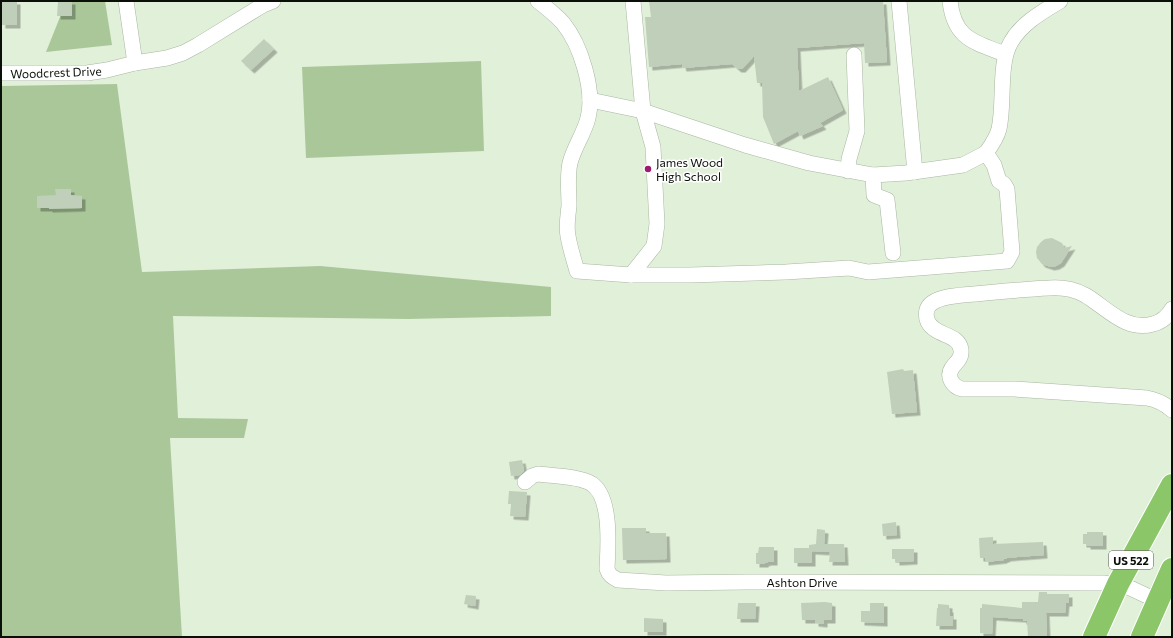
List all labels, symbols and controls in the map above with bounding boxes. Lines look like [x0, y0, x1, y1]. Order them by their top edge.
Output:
street label: Woodcrest Drive [10, 63, 102, 81]
place label: James Wood High School [656, 155, 723, 183]
marker: James Wood High School [643, 164, 653, 174]
road number: US 522 [1109, 551, 1153, 569]
street label: Ashton Drive [767, 575, 837, 589]

